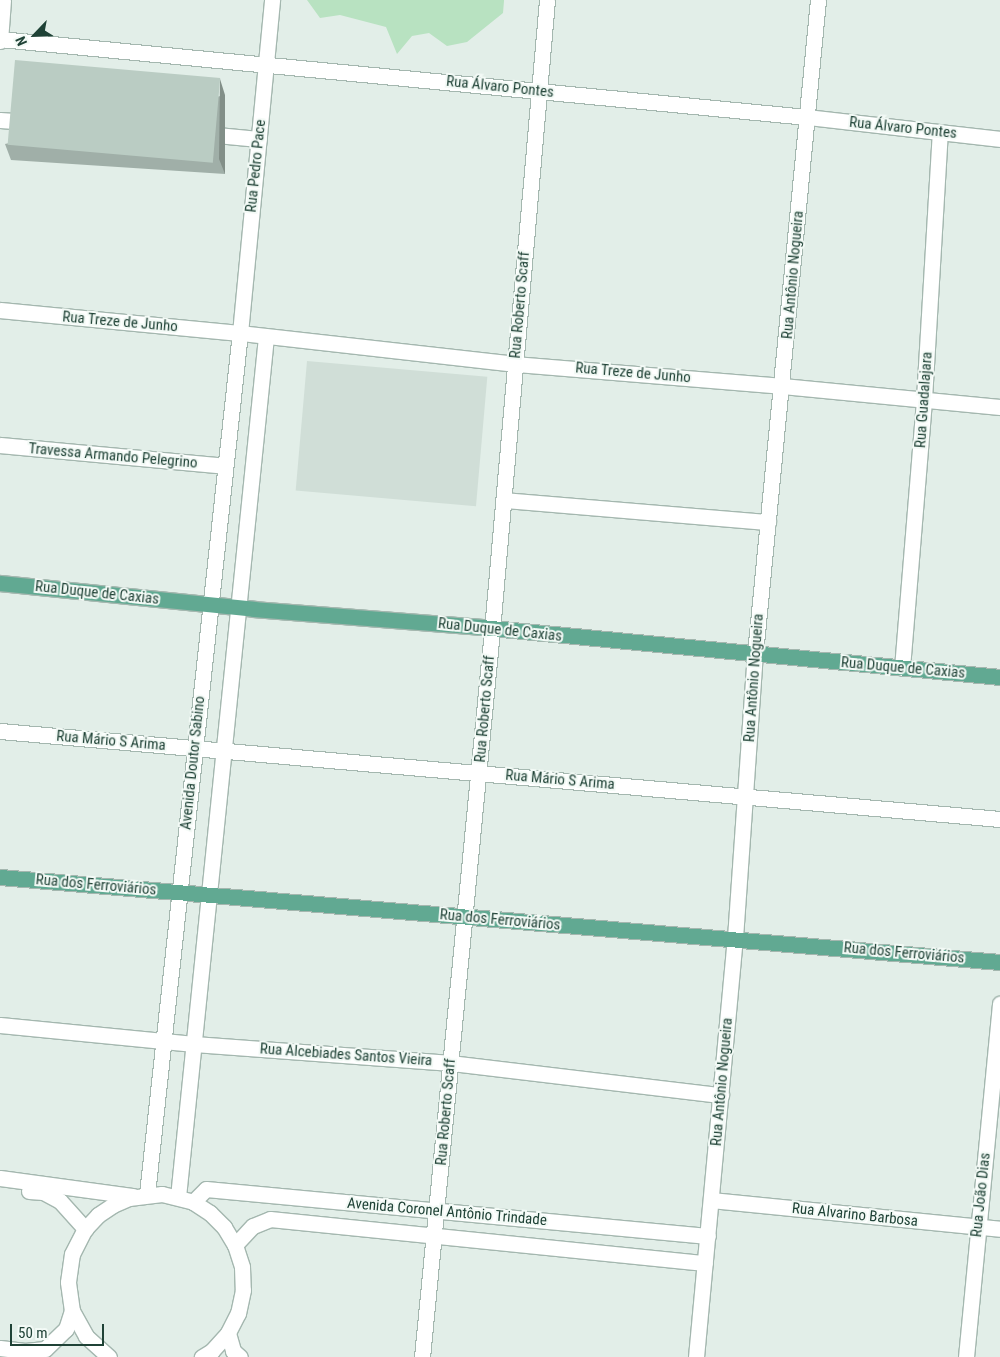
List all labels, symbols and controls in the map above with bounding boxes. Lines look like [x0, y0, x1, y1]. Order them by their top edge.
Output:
north arrow [10, 10, 60, 60]
text: N [12, 34, 30, 48]
street label: Rua Álvaro Pontes [445, 72, 555, 102]
street label: Rua Álvaro Pontes [848, 113, 958, 143]
street label: Rua Pedro Pace [242, 119, 270, 213]
street label: Rua Antônio Nogueira [778, 210, 808, 340]
street label: Rua Roberto Scaff [506, 251, 534, 359]
street label: Rua Treze de Junho [61, 308, 179, 336]
street label: Rua Guadalajara [912, 351, 936, 449]
street label: Rua Treze de Junho [574, 359, 692, 387]
street label: Travessa Armando Pelegrino [28, 440, 198, 472]
street label: Rua Duque de Caxias [34, 578, 160, 608]
street label: Rua Antônio Nogueira [741, 613, 767, 743]
street label: Rua Duque de Caxias [437, 615, 563, 645]
street label: Rua Duque de Caxias [840, 654, 966, 682]
street label: Rua Roberto Scaff [471, 655, 499, 763]
street label: Avenida Doutor Sabino [177, 695, 209, 831]
street label: Rua Mário S Arima [56, 727, 166, 755]
street label: Rua Mário S Arima [505, 766, 615, 794]
street label: Rua dos Ferroviários [35, 871, 157, 899]
street label: Rua dos Ferroviários [439, 906, 561, 934]
street label: Rua dos Ferroviários [843, 939, 965, 967]
street label: Rua Antônio Nogueira [707, 1017, 737, 1147]
street label: Rua Alcebiades Santos Vieira [259, 1040, 433, 1070]
street label: Rua Roberto Scaff [432, 1058, 460, 1166]
street label: Rua João Dias [968, 1152, 994, 1238]
street label: Avenida Coronel Antônio Trindade [346, 1194, 548, 1230]
street label: Rua Alvarino Barbosa [791, 1199, 919, 1231]
scale bar [12, 1314, 106, 1346]
text: 50 m [18, 1324, 48, 1342]

